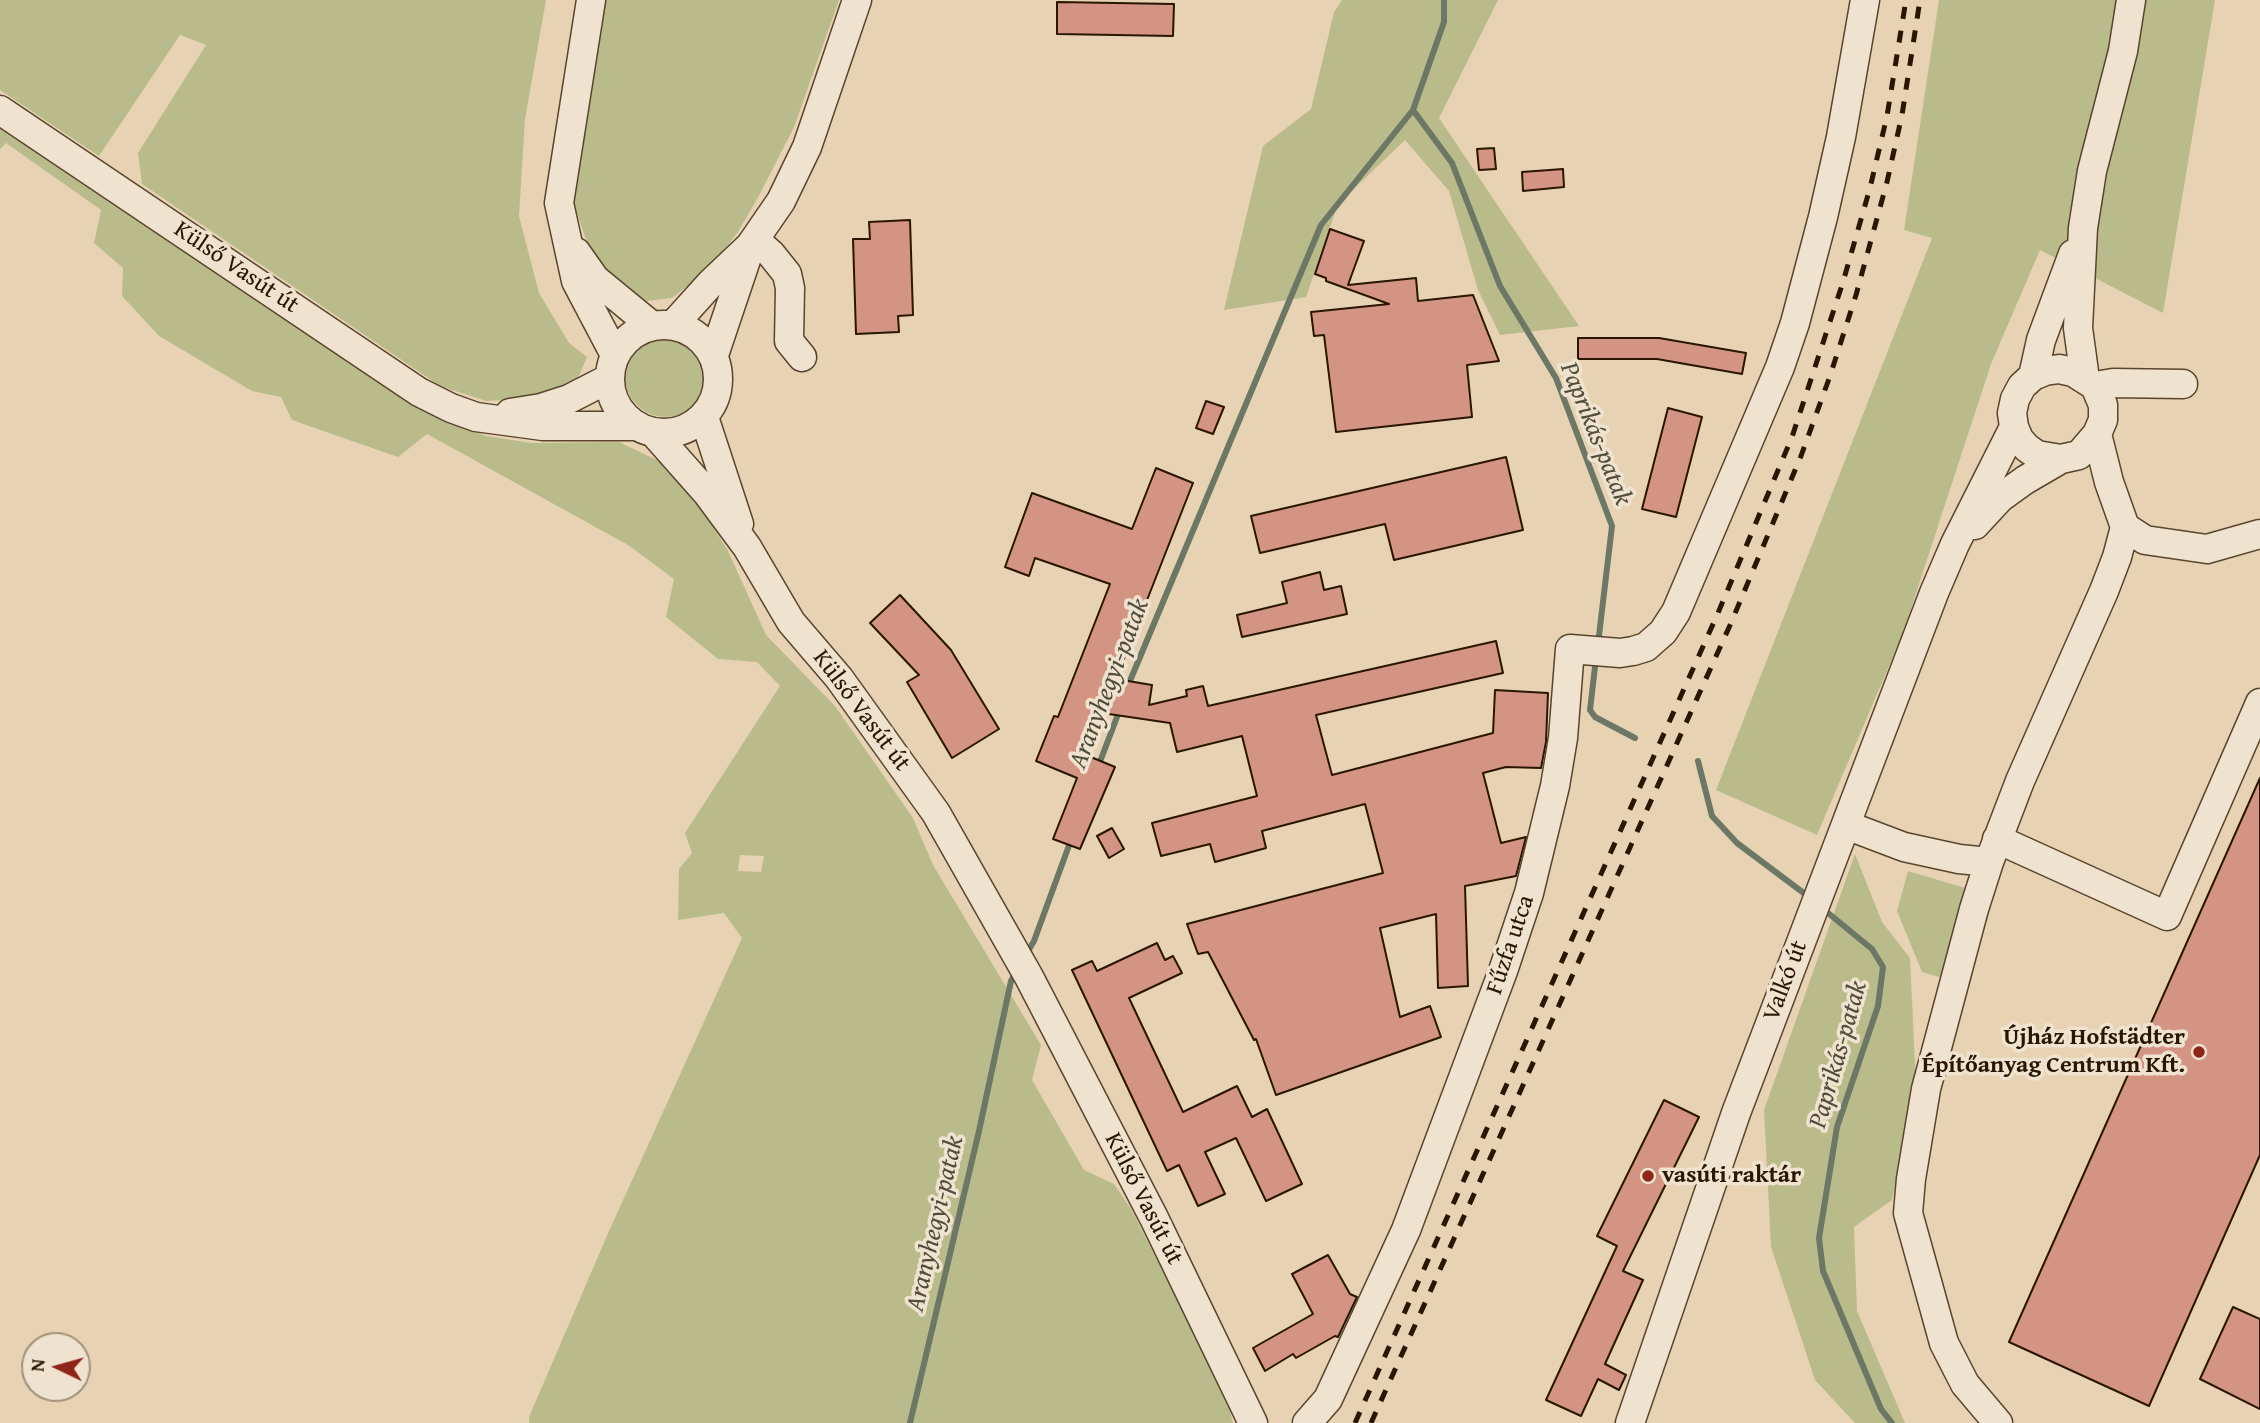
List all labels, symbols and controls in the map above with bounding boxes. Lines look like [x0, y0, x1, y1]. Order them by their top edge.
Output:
street label: Külső Vasút út [168, 216, 304, 320]
water label: Paprikás-patak [1552, 358, 1638, 510]
water label: Aranyhegyi-patak [1063, 595, 1157, 773]
street label: Külső Vasút út [806, 645, 916, 777]
street label: Fűzfa utca [1481, 892, 1541, 998]
street label: Valkó út [1758, 937, 1814, 1025]
water label: Paprikás-patak [1803, 978, 1875, 1132]
place label: Újház Hofstädter Építőanyag Centrum Kft. [1922, 1024, 2185, 1080]
marker: Újház Hofstädter Építőanyag Centrum Kft. [2191, 1044, 2207, 1060]
street label: Külső Vasút út [1097, 1128, 1189, 1270]
water label: Aranyhegyi-patak [901, 1133, 971, 1315]
place label: vasúti raktár [1662, 1162, 1801, 1190]
marker: vasúti raktár [1640, 1168, 1656, 1184]
north arrow [21, 1332, 91, 1402]
text: N [23, 1358, 52, 1373]

